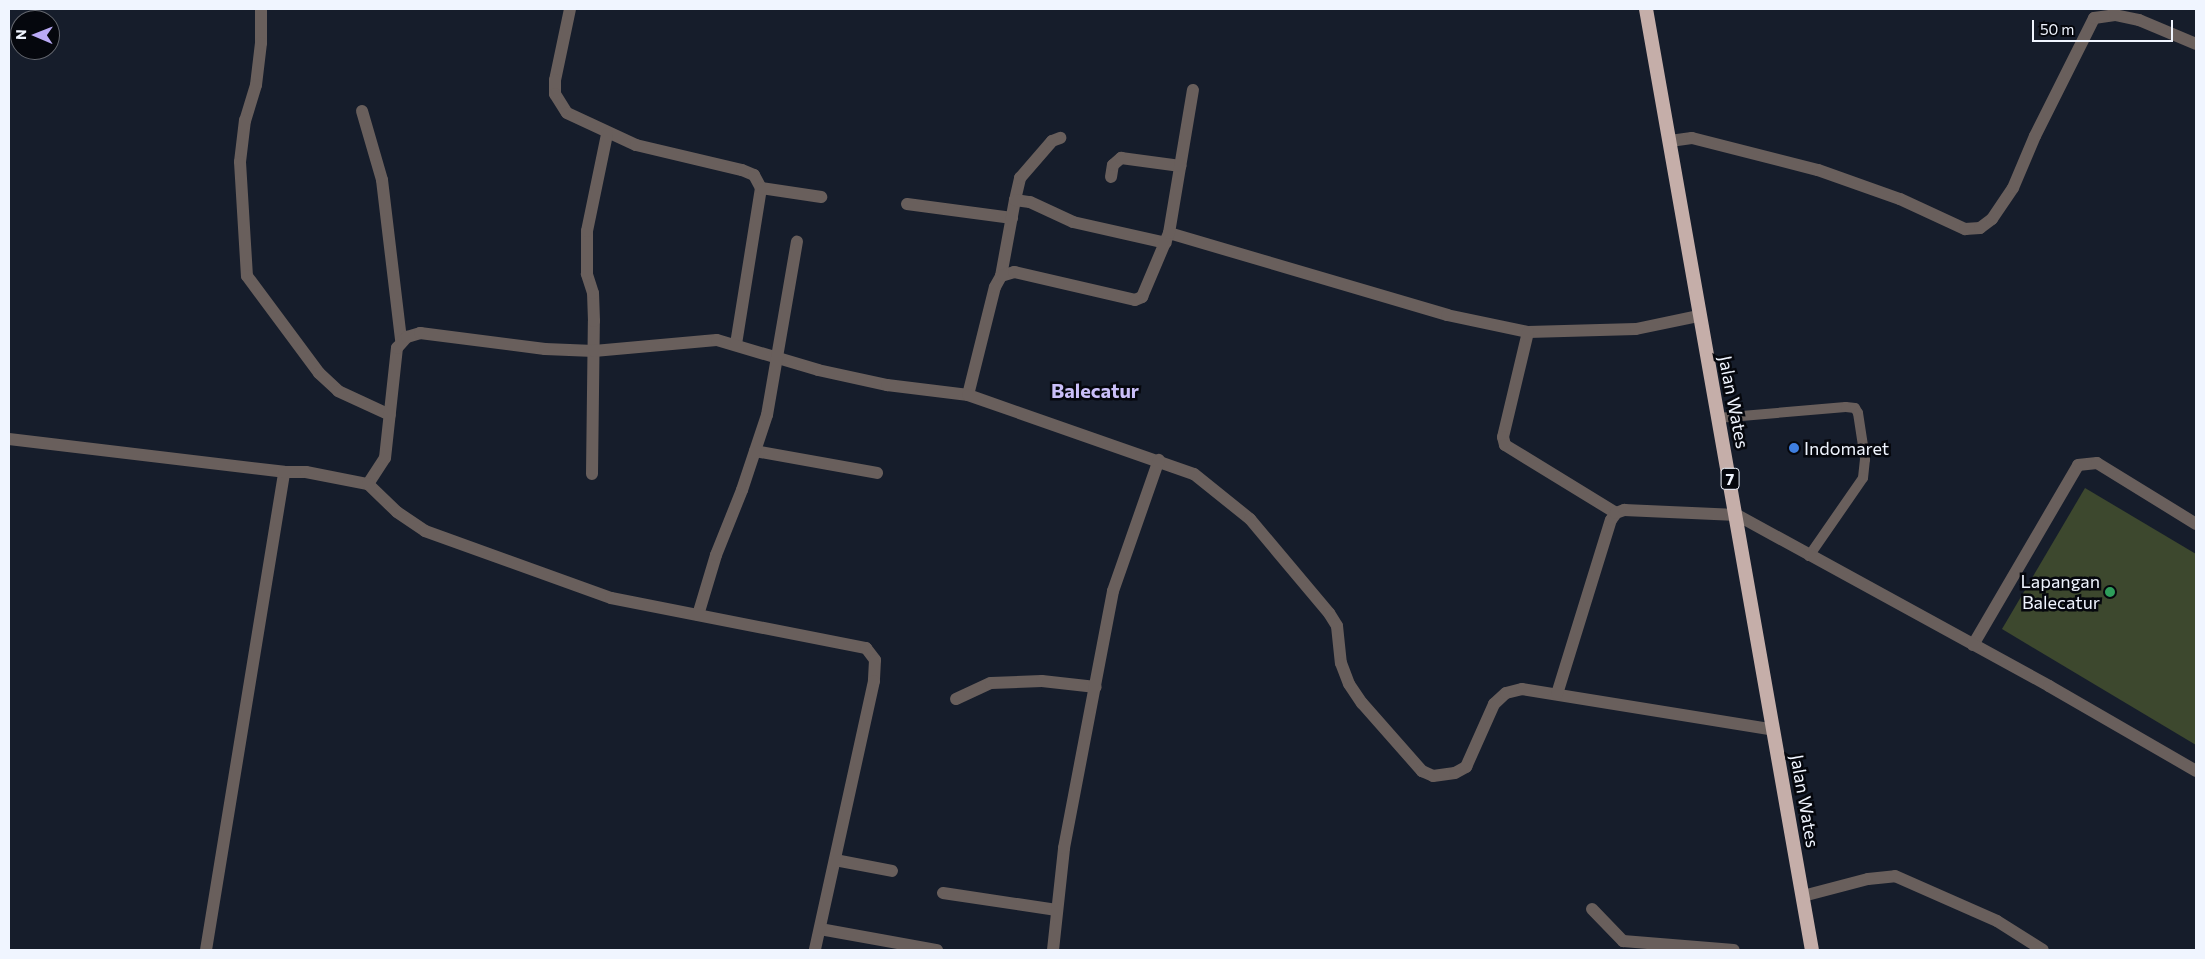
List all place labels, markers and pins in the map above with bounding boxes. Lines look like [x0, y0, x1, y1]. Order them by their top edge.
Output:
place label: Indomaret [1804, 437, 1889, 459]
marker: Indomaret [1788, 442, 1800, 454]
place label: Lapangan Balecatur [2021, 571, 2100, 614]
marker: Lapangan Balecatur [2104, 586, 2116, 598]

